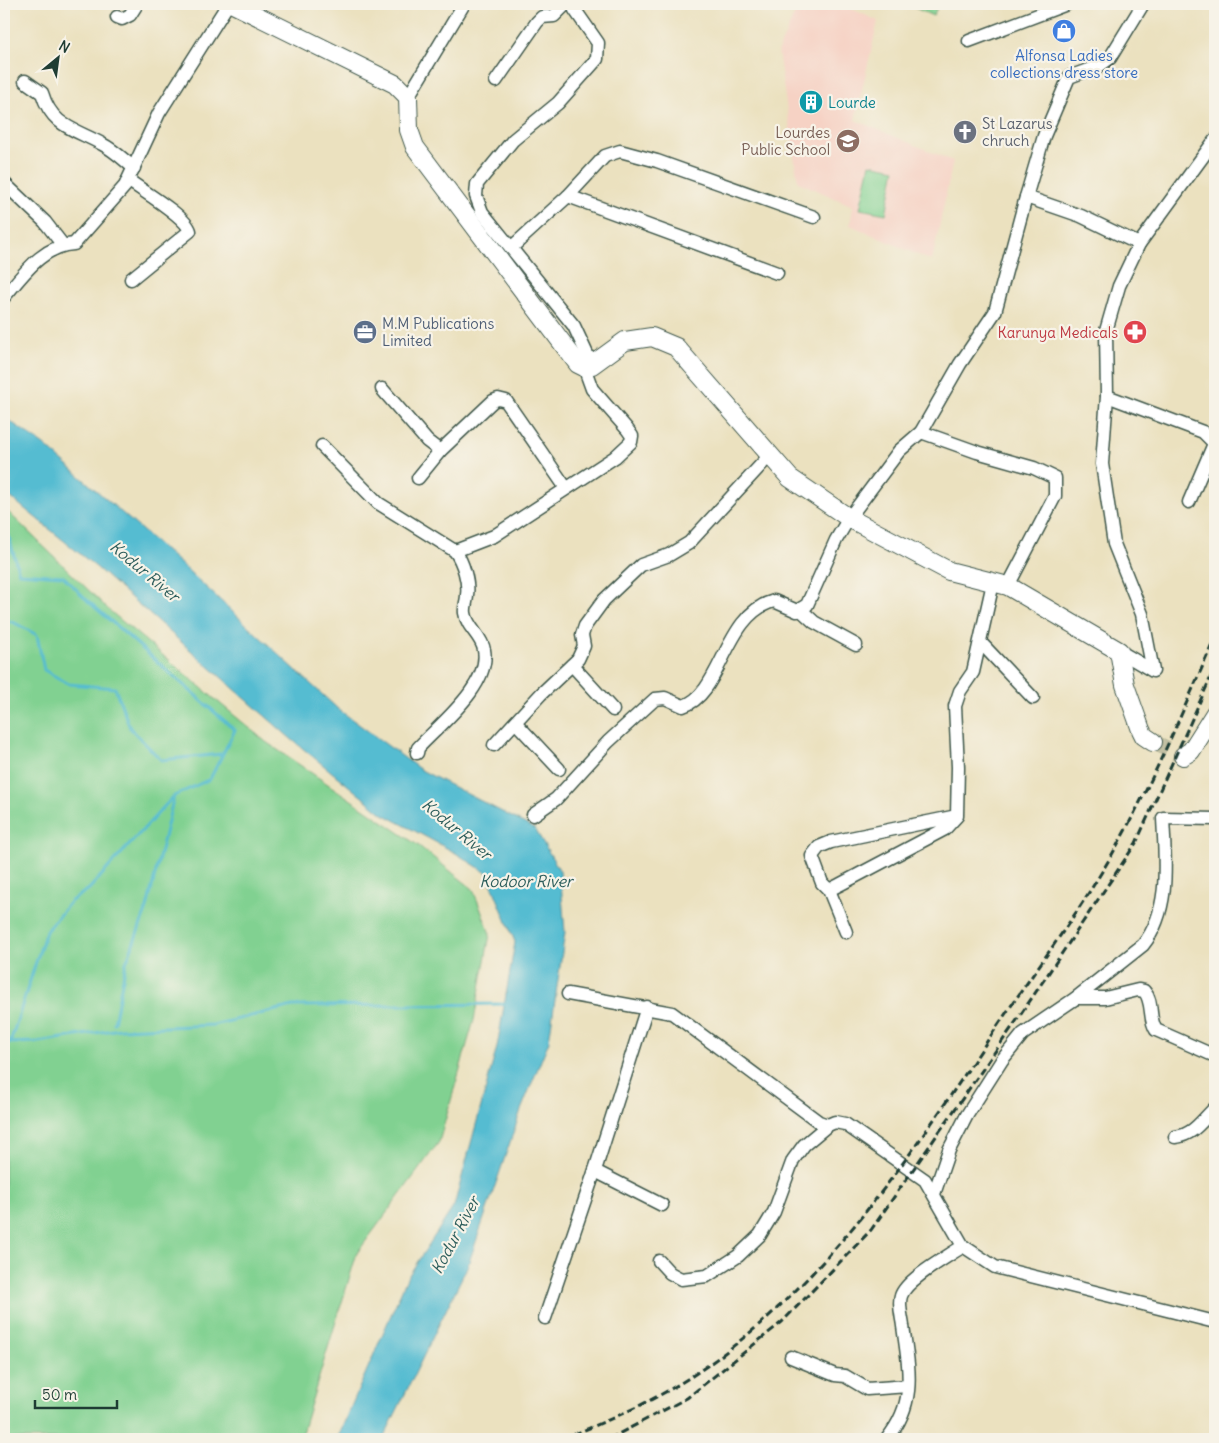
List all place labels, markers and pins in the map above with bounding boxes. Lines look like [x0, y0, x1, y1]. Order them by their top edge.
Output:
shop icon: Alfonsa Ladies collections dress store [1051, 18, 1077, 44]
place label: Alfonsa Ladies collections dress store [990, 46, 1138, 82]
building icon: Lourde [798, 89, 824, 115]
place label: Lourde [828, 93, 876, 112]
place label: St Lazarus chruch [982, 114, 1053, 150]
church icon: St Lazarus chruch [952, 119, 978, 145]
place label: Lourdes Public School [741, 123, 830, 159]
school or university icon: Lourdes Public School [835, 128, 861, 154]
place label: M.M Publications Limited [382, 314, 494, 350]
office icon: M.M Publications Limited [352, 319, 378, 345]
pharmacy icon: Karunya Medicals [1122, 319, 1148, 345]
place label: Karunya Medicals [998, 323, 1118, 342]

